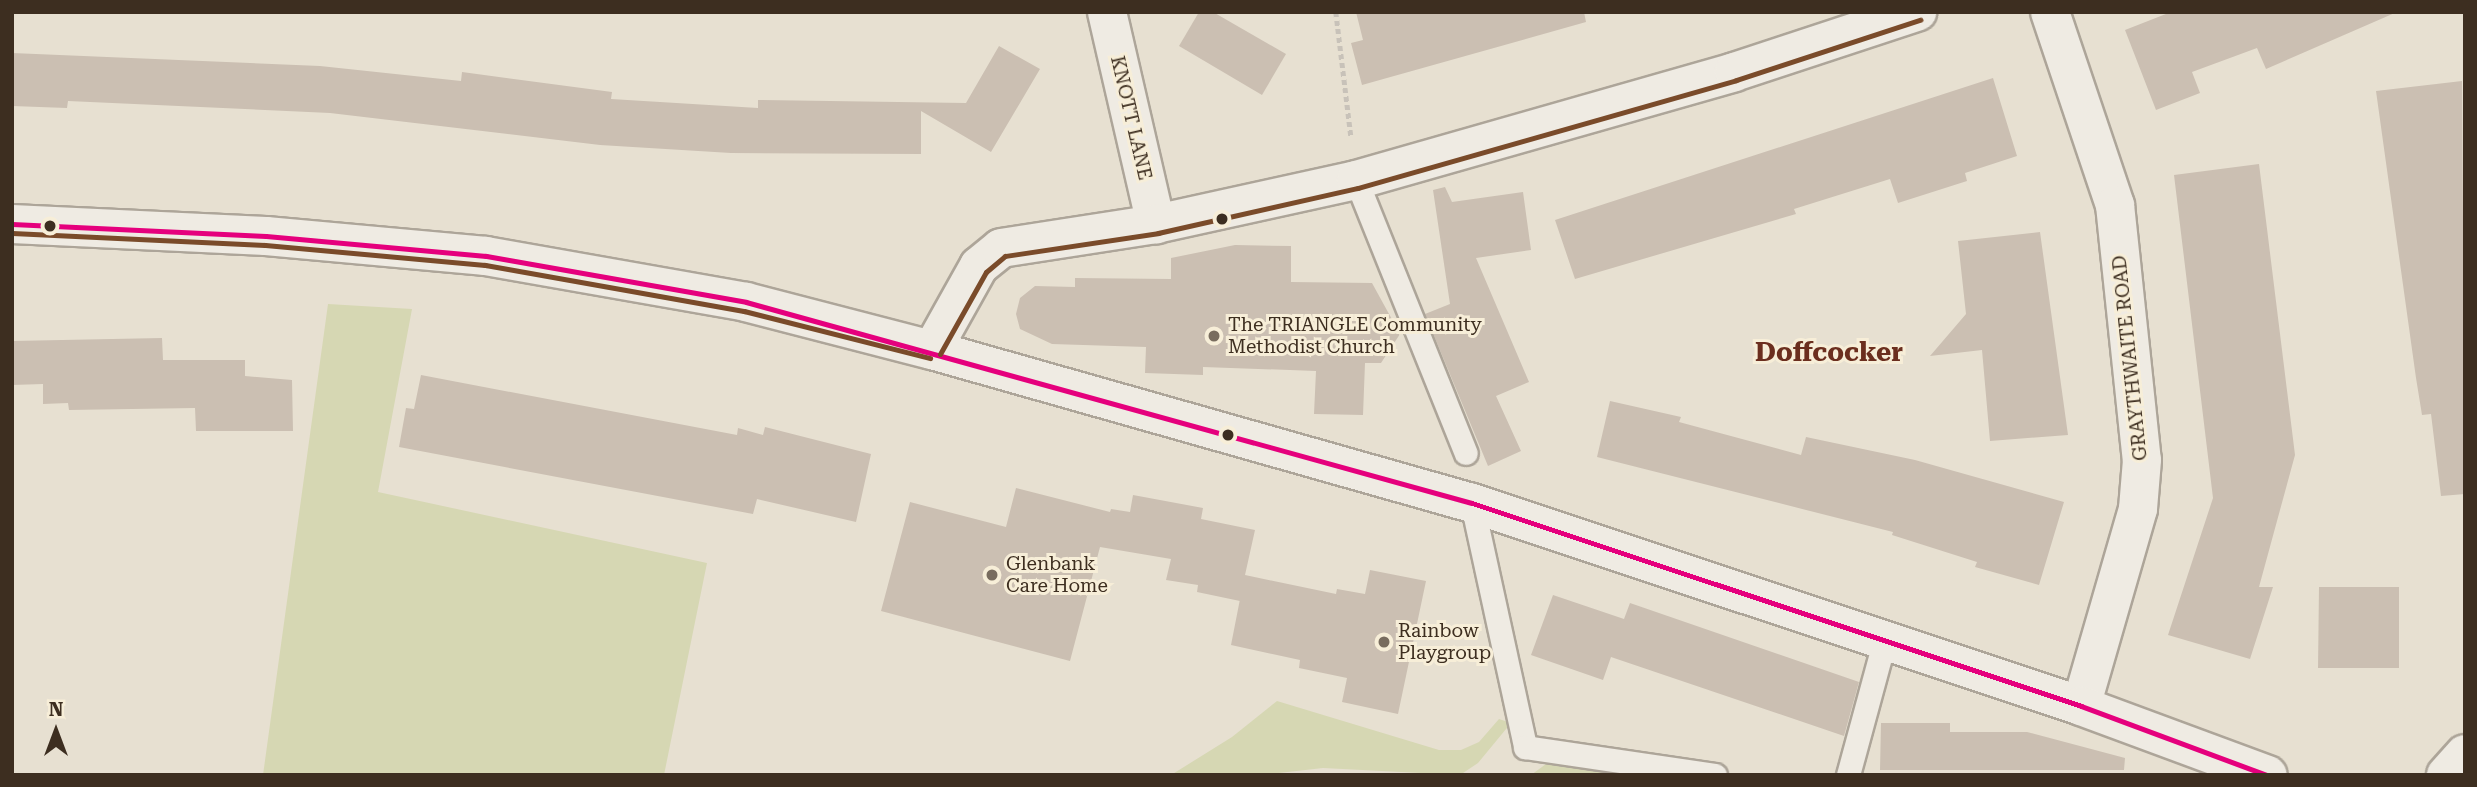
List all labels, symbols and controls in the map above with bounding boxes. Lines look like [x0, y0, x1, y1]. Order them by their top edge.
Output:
street label: KNOTT LANE [1106, 54, 1156, 182]
unlabelled marker [1215, 212, 1229, 226]
unlabelled marker [43, 219, 57, 233]
street label: GRAYTHWAITE ROAD [2108, 254, 2152, 462]
place label: The TRIANGLE Community Methodist Church [1228, 314, 1482, 358]
marker: The TRIANGLE Community Methodist Church [1206, 328, 1222, 344]
district label: Doffcocker [1755, 337, 1903, 369]
unlabelled marker [1221, 428, 1235, 442]
place label: Glenbank Care Home [1006, 553, 1108, 597]
marker: Glenbank Care Home [984, 567, 1000, 583]
place label: Rainbow Playgroup [1398, 620, 1491, 664]
marker: Rainbow Playgroup [1376, 634, 1392, 650]
north arrow [21, 696, 91, 766]
text: N [49, 698, 63, 721]

